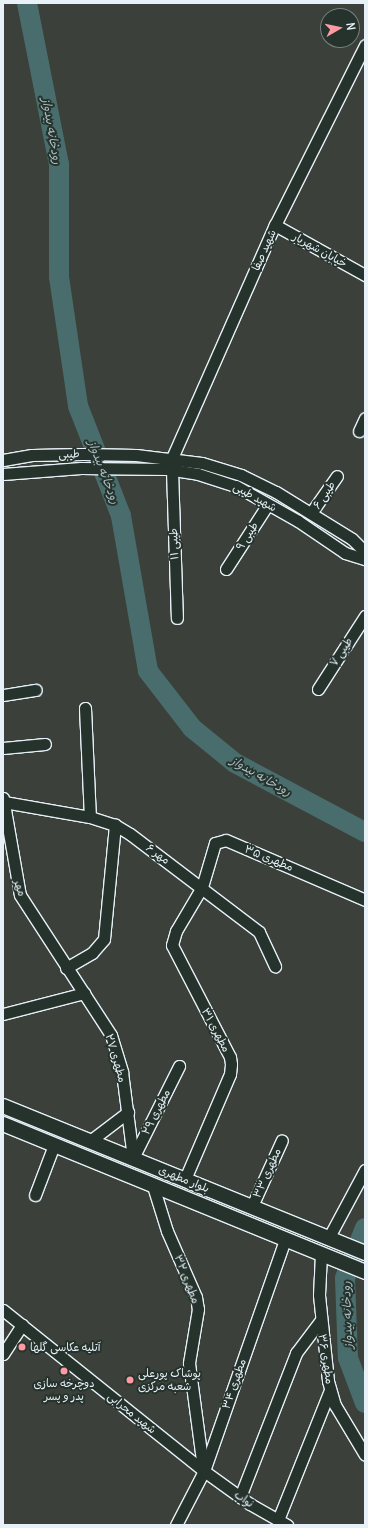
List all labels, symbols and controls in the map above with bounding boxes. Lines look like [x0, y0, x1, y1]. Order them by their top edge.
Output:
north arrow [320, 8, 360, 48]
text: N [343, 21, 358, 31]
water label: رودخانه بیدواز [39, 97, 65, 165]
street label: شهید صفا [249, 227, 279, 273]
street label: خیابان شهریار [291, 230, 349, 270]
water label: رودخانه بیدواز [85, 438, 123, 506]
street label: طیبی [58, 447, 80, 461]
street label: طیبی ۶ [310, 479, 338, 511]
street label: شهید طیبی [231, 480, 279, 514]
street label: طیبی ۹ [233, 519, 261, 553]
street label: طیبی ۱۱ [167, 528, 181, 560]
street label: طیبی ۷ [327, 635, 355, 669]
water label: رودخانه بیدواز [228, 753, 294, 799]
street label: مهر ۶ [144, 841, 172, 867]
street label: مطهری ۳۵ [243, 842, 295, 874]
street label: مهر [11, 878, 29, 898]
street label: مطهری ۳۱ [199, 1006, 233, 1054]
street label: مطهری ۲۷ [103, 1032, 129, 1084]
street label: مطهری ۲۹ [139, 1087, 173, 1137]
street label: مطهری ۳۳ [250, 1146, 284, 1200]
street label: بلوار مطهری [157, 1163, 211, 1195]
street label: مطهری ۳۲ [172, 1253, 202, 1305]
water label: رودخانه بیدواز [339, 1281, 355, 1349]
street label: مطهری ۳۶ [316, 1333, 336, 1385]
place label: آتلیه عکاسی گلها [30, 1340, 100, 1354]
marker: آتلیه عکاسی گلها [17, 1342, 27, 1352]
street label: مطهری ۳۴ [219, 1357, 249, 1411]
marker: دوچرخه سازی پدر و پسر [59, 1366, 69, 1376]
place label: پوشاک پورعلی شعبه مرکزی [138, 1367, 201, 1393]
marker: پوشاک پورعلی شعبه مرکزی [125, 1375, 135, 1385]
place label: دوچرخه سازی پدر و پسر [34, 1377, 94, 1403]
street label: شهید محرابی [105, 1390, 159, 1436]
street label: نواب [232, 1488, 256, 1510]

